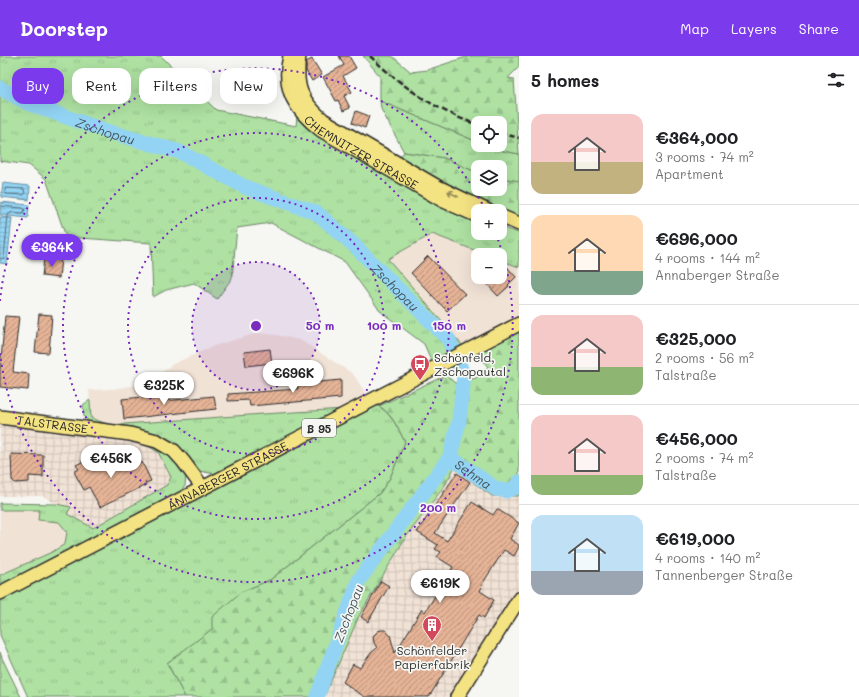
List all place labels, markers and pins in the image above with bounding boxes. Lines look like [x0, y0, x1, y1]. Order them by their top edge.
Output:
pin: €364K [24, 234, 80, 268]
centre of rings [249, 319, 263, 333]
place label: Schönfeld, Zschopautal [434, 349, 506, 379]
bus stop icon: Schönfeld, Zschopautal [409, 353, 431, 381]
pin: €696K [265, 360, 321, 394]
pin: €325K [136, 372, 192, 406]
pin: €456K [83, 445, 139, 479]
pin: €619K [412, 570, 468, 604]
building icon: Schönfelder Papierfabrik [421, 614, 443, 642]
place label: Schönfelder Papierfabrik [394, 642, 470, 672]

